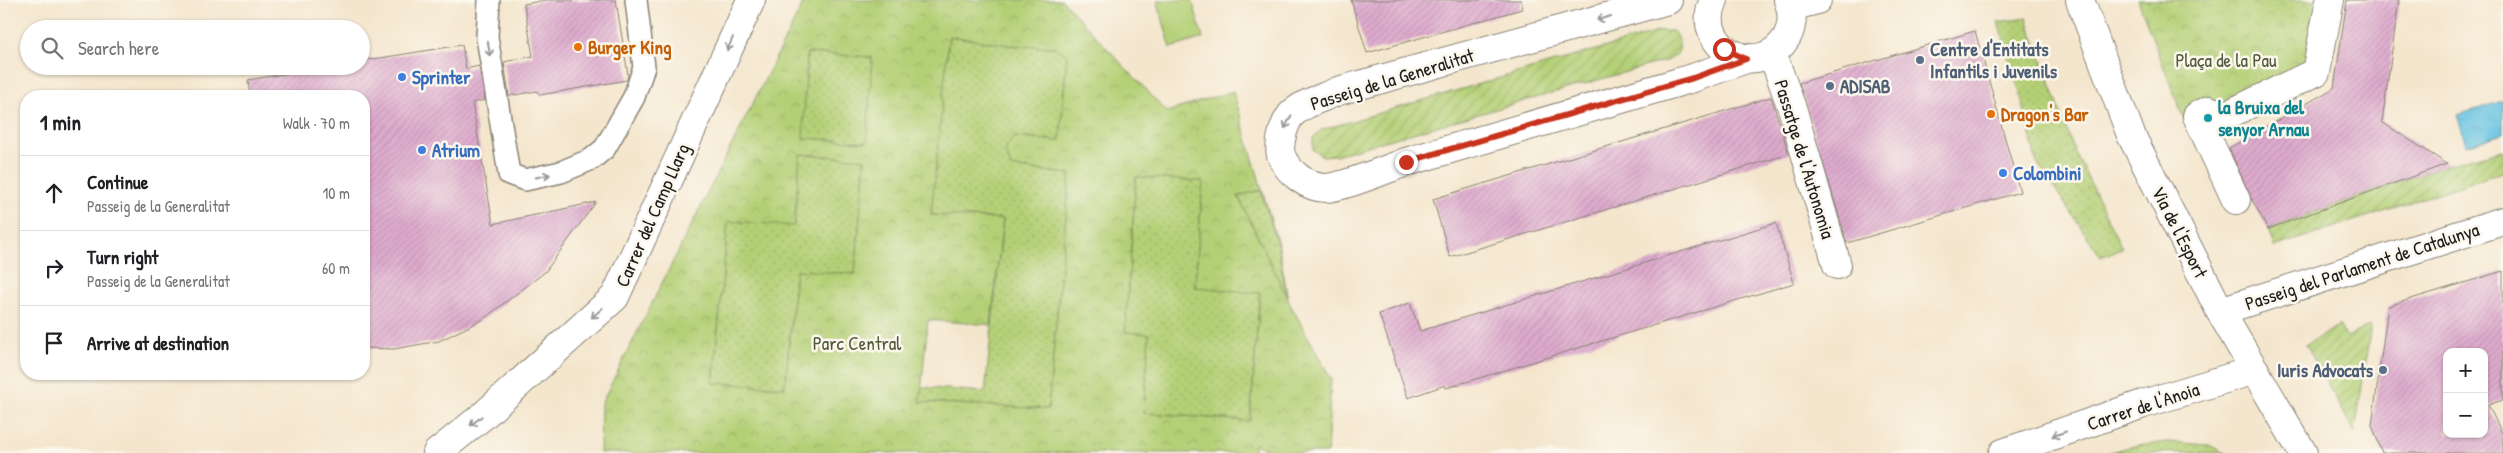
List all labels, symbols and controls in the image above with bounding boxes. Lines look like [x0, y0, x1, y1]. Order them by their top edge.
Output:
one-way arrow [1597, 13, 1613, 23]
search box [20, 20, 370, 75]
icon: search [38, 34, 66, 62]
place label: Burger King [588, 34, 672, 61]
text: Search here [78, 35, 159, 61]
one-way arrow [724, 36, 734, 51]
place label: Centre d'Entitats Infantils i Juvenils [1930, 36, 2058, 84]
route start [1713, 38, 1736, 61]
one-way arrow [484, 40, 494, 56]
marker: Burger King [572, 41, 584, 53]
street label: Passeig de la Generalitat [1307, 42, 1477, 116]
park label: Plaça de la Pau [2175, 47, 2277, 73]
marker: Centre d'Entitats Infantils i Juvenils [1914, 54, 1926, 66]
place label: Sprinter [412, 64, 471, 91]
marker: Sprinter [396, 71, 408, 83]
place label: ADISAB [1840, 73, 1891, 99]
street label: Passatge de l'Autonomia [1768, 76, 1842, 242]
marker: ADISAB [1824, 80, 1836, 92]
place label: la Bruixa del senyor Arnau [2218, 94, 2309, 143]
place label: Dragon's Bar [2001, 101, 2089, 128]
text: 1 min [40, 108, 81, 137]
marker: Dragon's Bar [1985, 108, 1997, 120]
text: Walk · 70 m [283, 112, 350, 134]
marker: la Bruixa del senyor Arnau [2202, 112, 2214, 124]
one-way arrow [1283, 115, 1293, 130]
place label: Atrium [432, 137, 480, 163]
street label: Carrer del Camp Llarg [609, 139, 695, 291]
marker: Atrium [416, 144, 428, 156]
route end [1395, 151, 1418, 174]
place label: Colombini [2013, 160, 2082, 186]
marker: Colombini [1997, 167, 2009, 179]
text: Continue [87, 169, 148, 195]
one-way arrow [535, 170, 551, 180]
icon: ahead [40, 179, 68, 207]
text: 10 m [322, 182, 350, 204]
street label: Via de l'Esport [2146, 182, 2214, 283]
text: Passeig de la Generalitat [87, 195, 230, 217]
street label: Passeig del Parlament de Catalunya [2242, 216, 2483, 316]
text: Turn right [87, 244, 158, 270]
icon: right [40, 254, 68, 282]
text: 60 m [322, 257, 350, 279]
text: Passeig de la Generalitat [87, 270, 230, 292]
one-way arrow [590, 307, 603, 319]
icon: arrive [40, 329, 68, 357]
text: Arrive at destination [87, 330, 229, 356]
park label: Parc Central [813, 330, 902, 356]
map controls [2443, 348, 2488, 438]
button: + [2443, 348, 2488, 393]
place label: Iuris Advocats [2277, 357, 2374, 383]
marker: Iuris Advocats [2377, 364, 2389, 376]
street label: Carrer de l'Anoia [2084, 375, 2203, 436]
button: − [2443, 393, 2488, 438]
one-way arrow [469, 416, 482, 427]
one-way arrow [2051, 430, 2067, 439]

